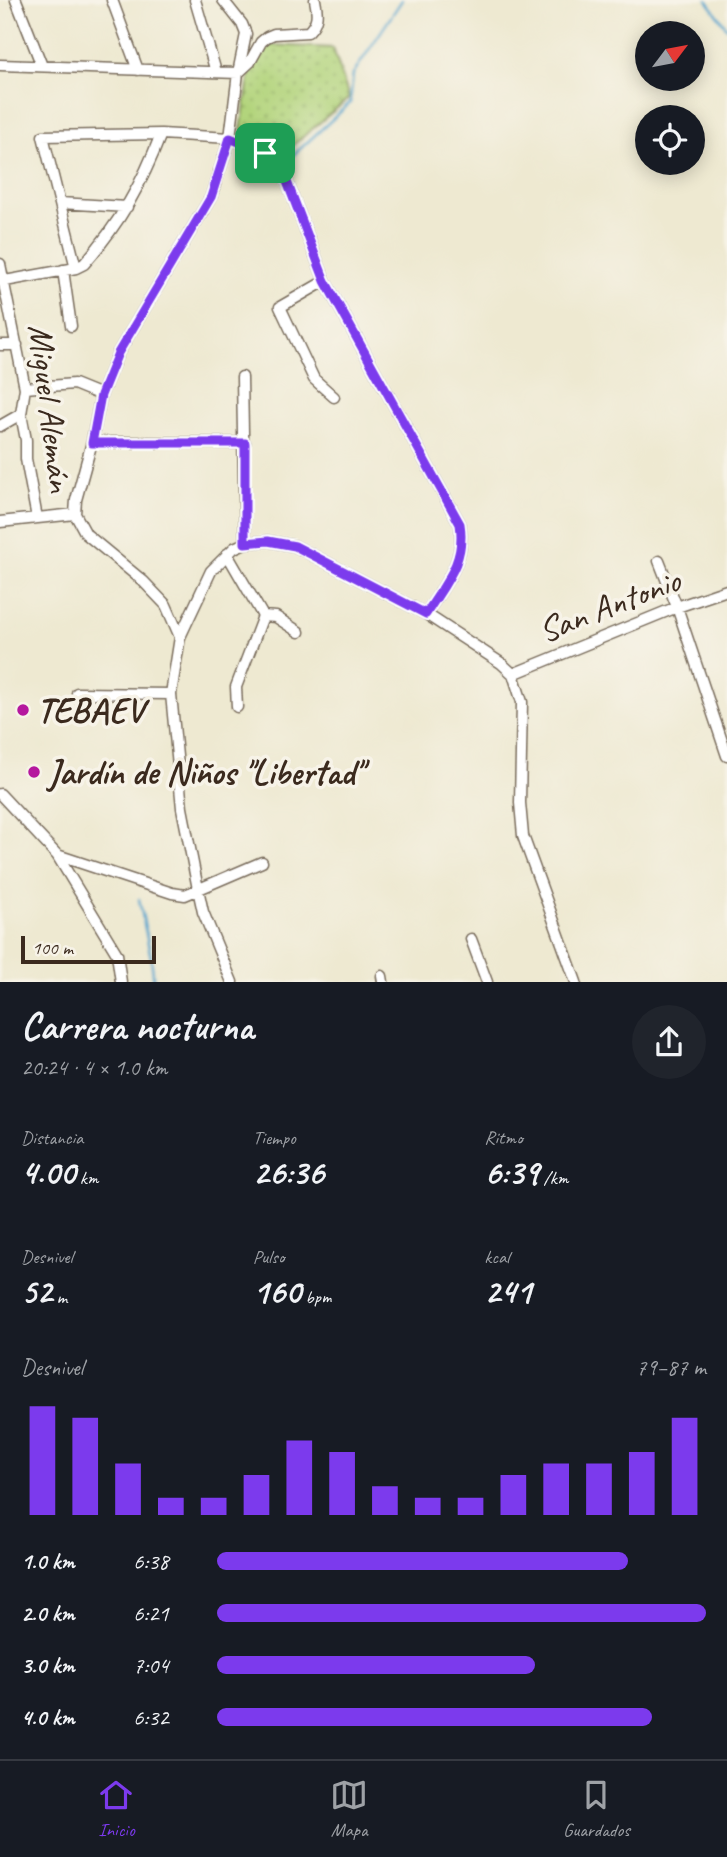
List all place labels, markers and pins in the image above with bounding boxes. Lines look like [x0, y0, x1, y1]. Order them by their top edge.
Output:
pin [235, 123, 295, 183]
place label: TEBAEV [37, 688, 150, 733]
marker: TEBAEV [15, 702, 31, 718]
place label: Jardín de Niños "Libertad" [46, 750, 370, 795]
marker: Jardín de Niños "Libertad" [26, 764, 42, 780]

